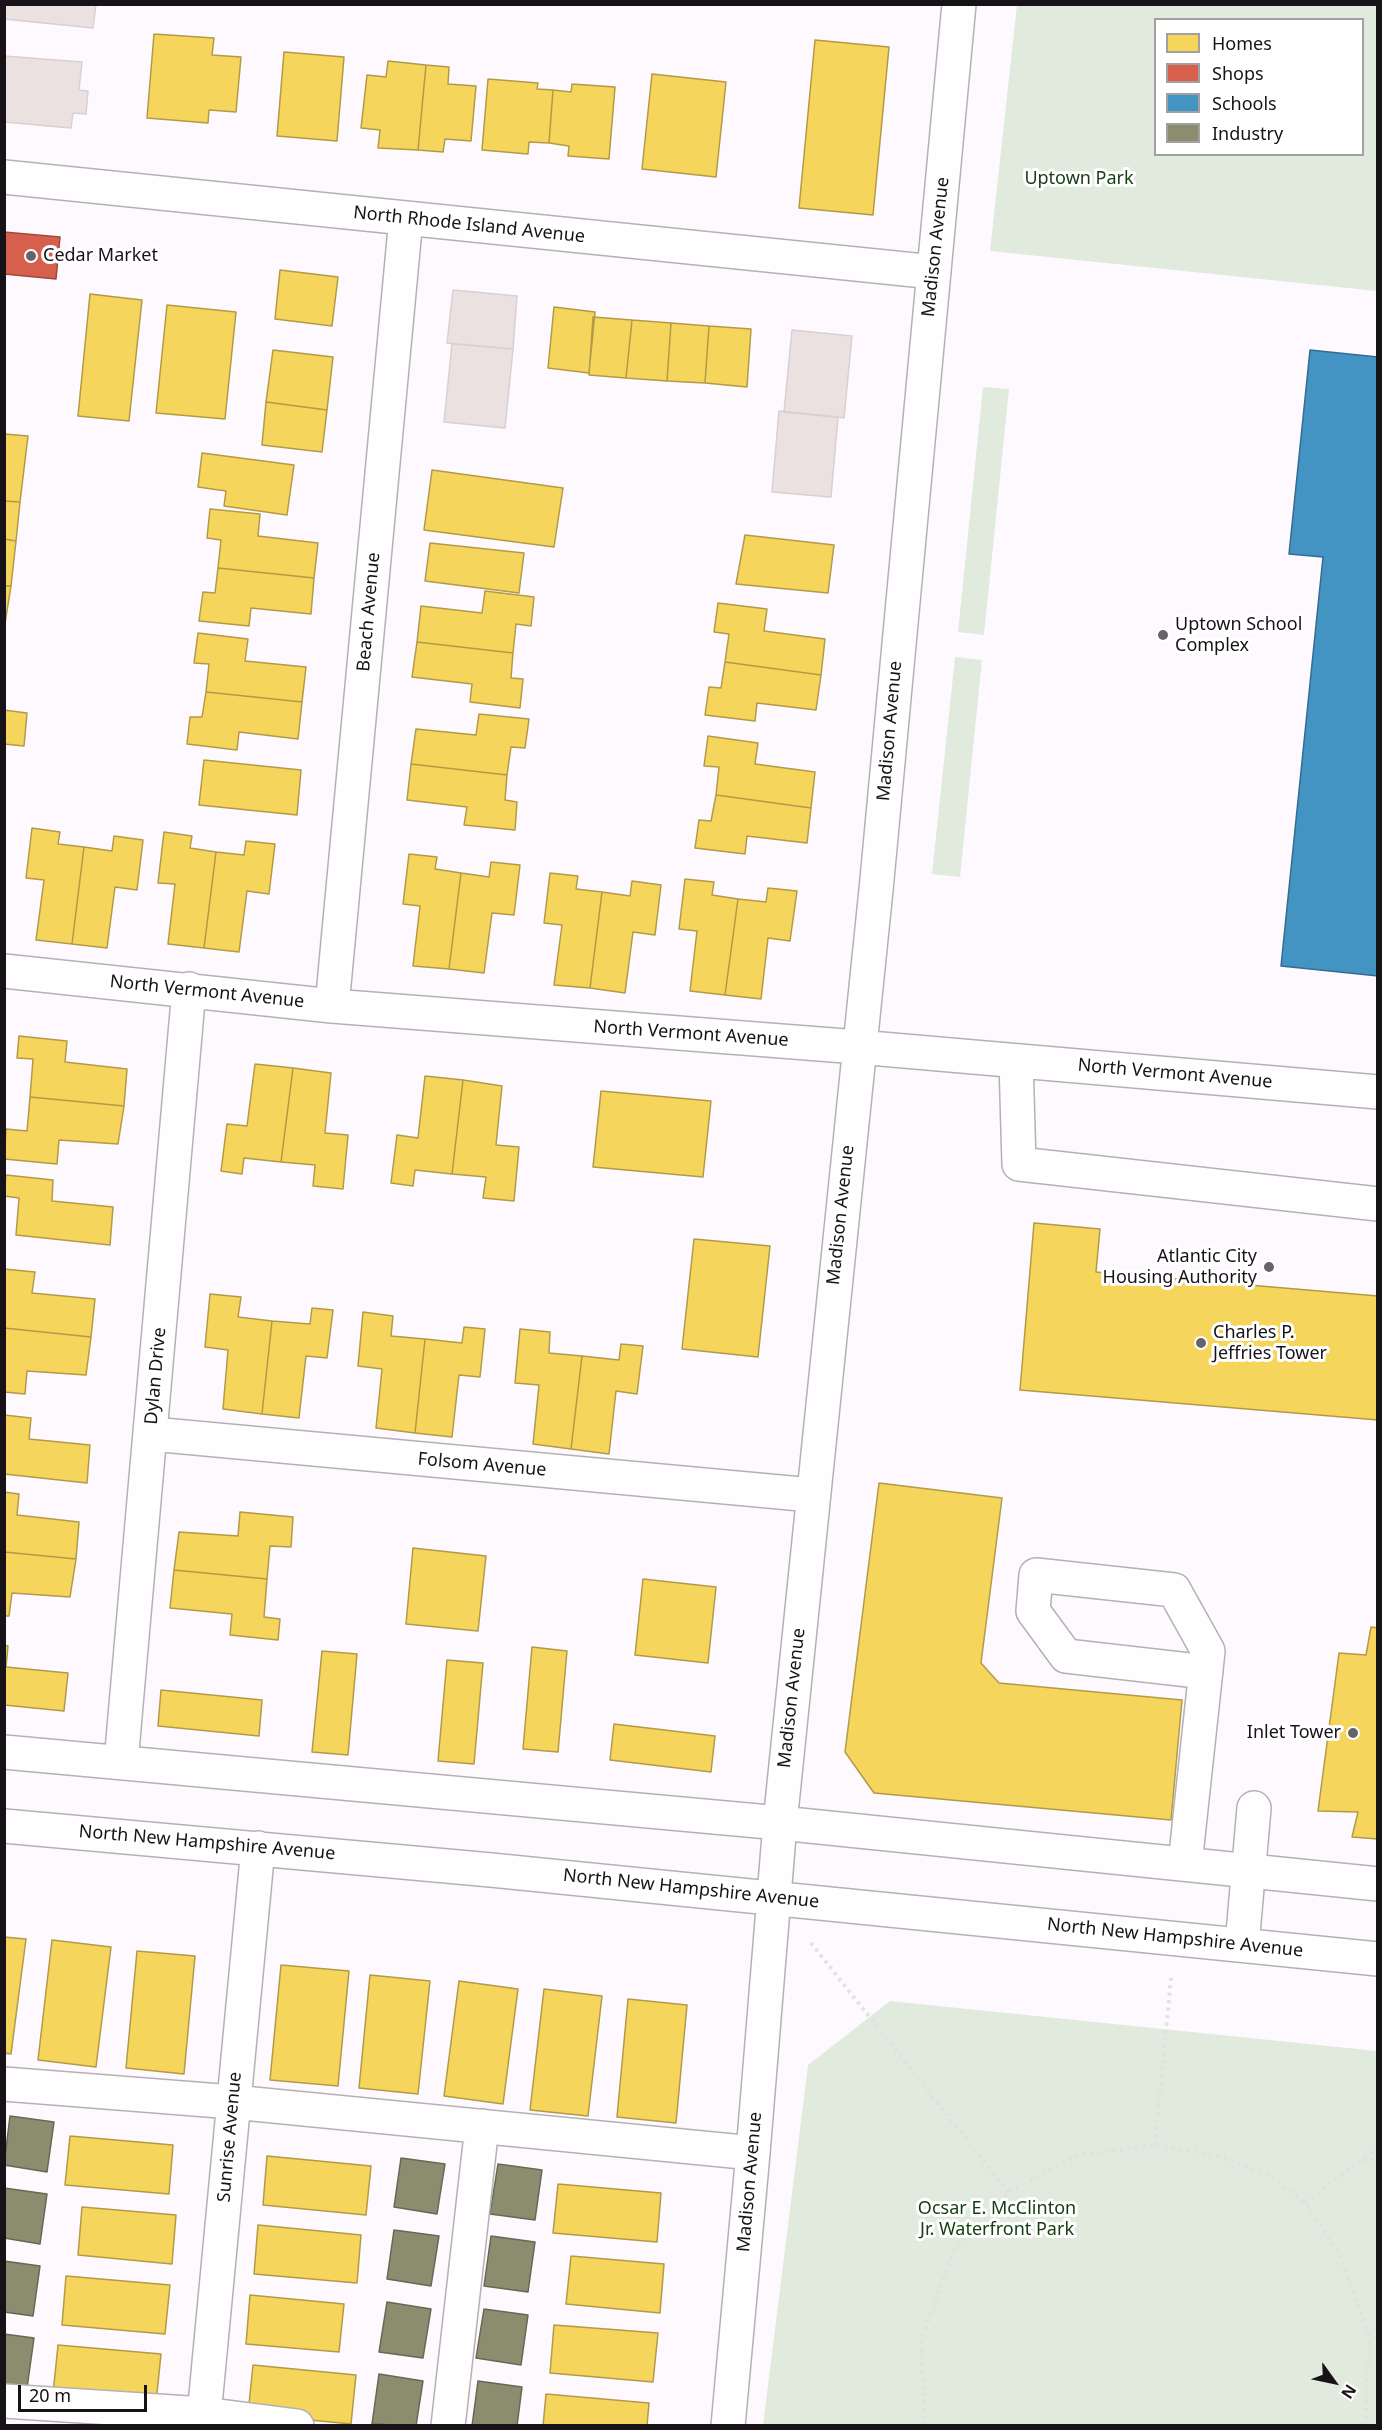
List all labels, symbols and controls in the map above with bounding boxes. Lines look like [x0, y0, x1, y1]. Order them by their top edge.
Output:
legend [1154, 18, 1364, 156]
text: Homes [1212, 31, 1272, 55]
text: Shops [1212, 61, 1264, 85]
text: Schools [1212, 91, 1277, 115]
text: Industry [1212, 121, 1283, 145]
park label: Uptown Park [1024, 168, 1134, 190]
street label: Madison Avenue [918, 176, 954, 318]
street label: North Rhode Island Avenue [352, 202, 586, 248]
place label: Cedar Market [43, 245, 158, 267]
marker: Cedar Market [24, 249, 38, 263]
street label: Beach Avenue [353, 551, 385, 673]
place label: Uptown School Complex [1175, 614, 1302, 656]
marker: Uptown School Complex [1156, 628, 1170, 642]
street label: Madison Avenue [873, 660, 907, 802]
street label: North Vermont Avenue [109, 971, 305, 1013]
street label: North Vermont Avenue [593, 1016, 789, 1052]
street label: North Vermont Avenue [1077, 1055, 1273, 1093]
street label: Madison Avenue [823, 1144, 859, 1286]
place label: Atlantic City Housing Authority [1103, 1246, 1257, 1288]
marker: Atlantic City Housing Authority [1262, 1260, 1276, 1274]
place label: Charles P. Jeffries Tower [1213, 1322, 1327, 1364]
street label: Dylan Drive [141, 1327, 171, 1425]
marker: Charles P. Jeffries Tower [1194, 1336, 1208, 1350]
street label: Folsom Avenue [417, 1449, 547, 1481]
street label: Madison Avenue [774, 1627, 810, 1769]
place label: Inlet Tower [1247, 1722, 1341, 1744]
marker: Inlet Tower [1346, 1726, 1360, 1740]
street label: North New Hampshire Avenue [78, 1821, 336, 1865]
street label: North New Hampshire Avenue [562, 1865, 820, 1913]
street label: North New Hampshire Avenue [1046, 1914, 1304, 1962]
street label: Sunrise Avenue [214, 2071, 246, 2203]
street label: Madison Avenue [733, 2111, 767, 2253]
park label: Ocsar E. McClinton Jr. Waterfront Park [918, 2198, 1076, 2240]
north arrow [1304, 2352, 1364, 2412]
scale bar [21, 2373, 150, 2411]
text: N [1336, 2380, 1362, 2403]
text: 20 m [29, 2383, 71, 2407]

